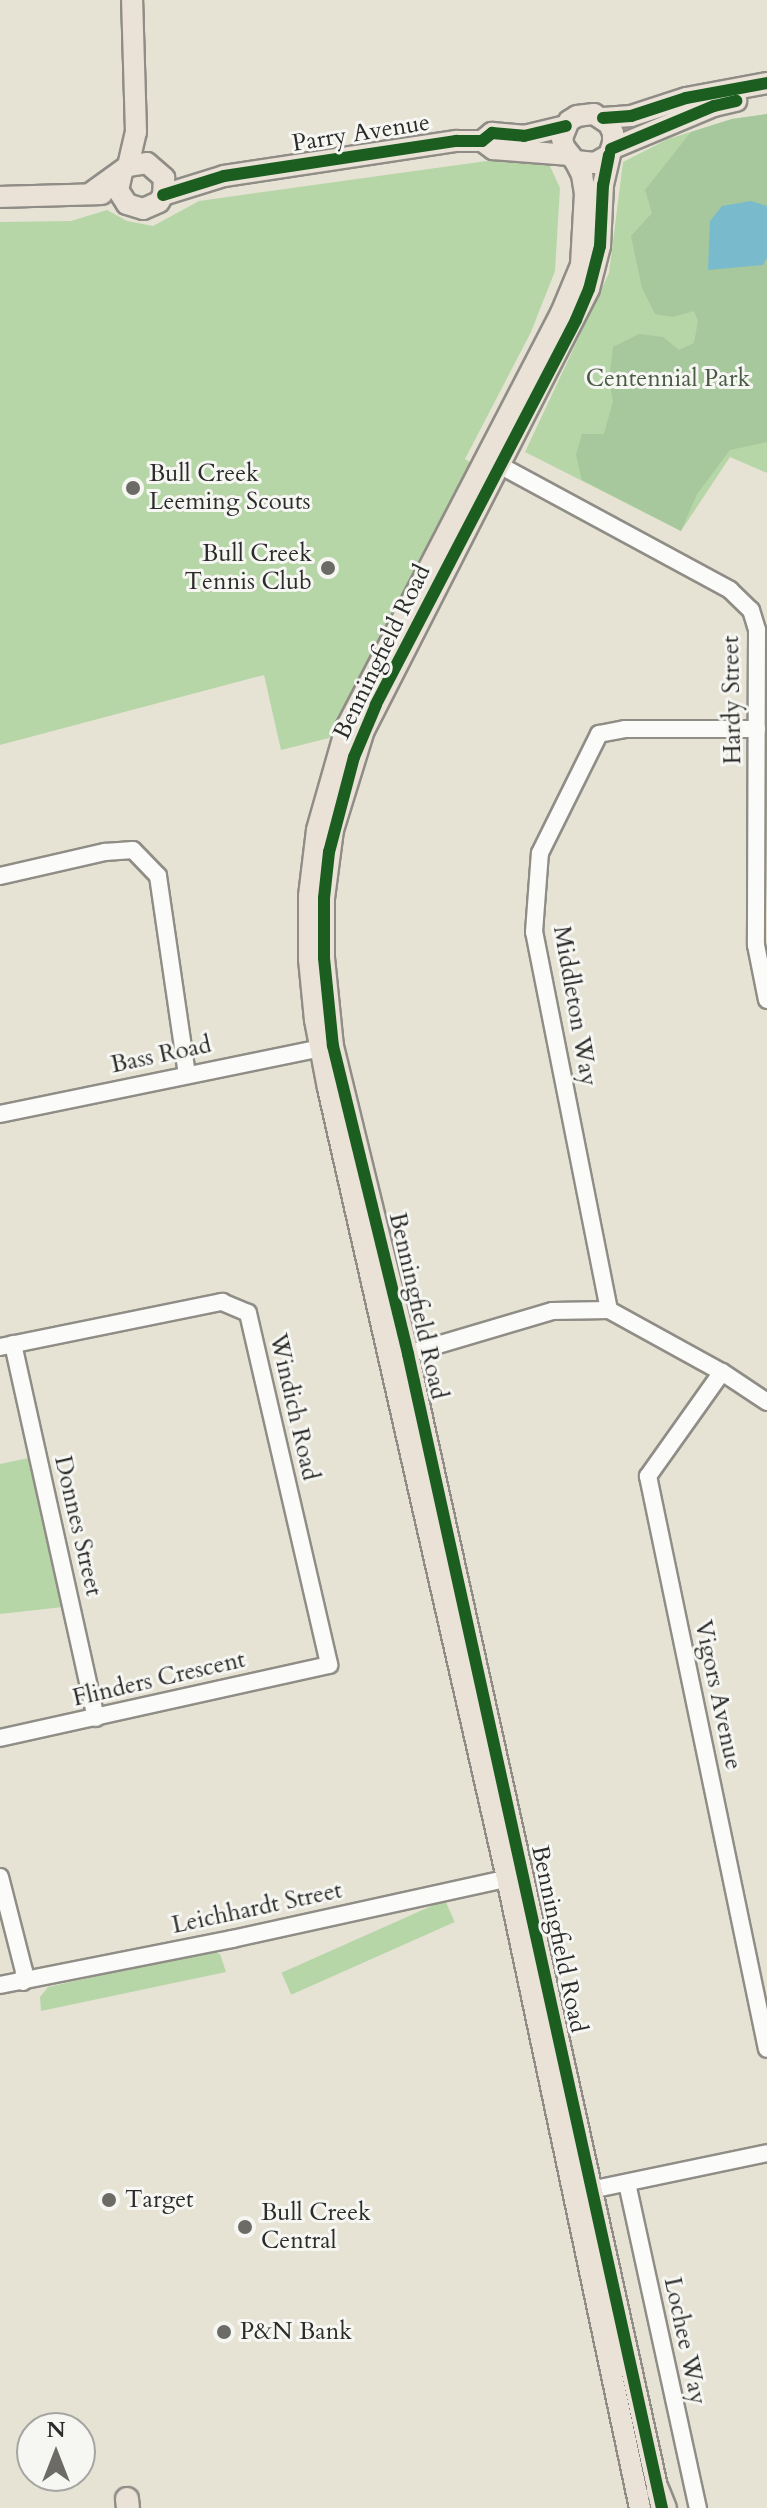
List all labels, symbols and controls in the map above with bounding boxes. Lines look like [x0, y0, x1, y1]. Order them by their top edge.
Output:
street label: Parry Avenue [290, 108, 432, 158]
park label: Centennial Park [586, 365, 750, 393]
place label: Bull Creek Leeming Scouts [149, 460, 311, 516]
marker: Bull Creek Leeming Scouts [124, 479, 142, 497]
place label: Bull Creek Tennis Club [184, 540, 312, 596]
marker: Bull Creek Tennis Club [319, 559, 337, 577]
street label: Benningfield Road [327, 560, 437, 744]
street label: Hardy Street [716, 635, 748, 765]
street label: Middleton Way [547, 924, 603, 1088]
street label: Bass Road [108, 1030, 214, 1080]
street label: Benningfield Road [383, 1210, 453, 1402]
street label: Windich Road [263, 1331, 325, 1483]
street label: Donnes Street [48, 1453, 108, 1599]
street label: Vigors Avenue [688, 1618, 748, 1772]
street label: Flinders Crescent [70, 1645, 248, 1713]
street label: Benningfield Road [525, 1843, 593, 2035]
street label: Leichhardt Street [169, 1876, 345, 1940]
place label: Target [125, 2186, 194, 2214]
marker: Target [100, 2191, 118, 2209]
place label: Bull Creek Central [261, 2199, 371, 2255]
marker: Bull Creek Central [236, 2218, 254, 2236]
street label: Lochee Way [657, 2275, 713, 2407]
place label: P&N Bank [240, 2318, 352, 2346]
marker: P&N Bank [215, 2323, 233, 2341]
north arrow [16, 2412, 96, 2492]
text: N [46, 2415, 66, 2445]

